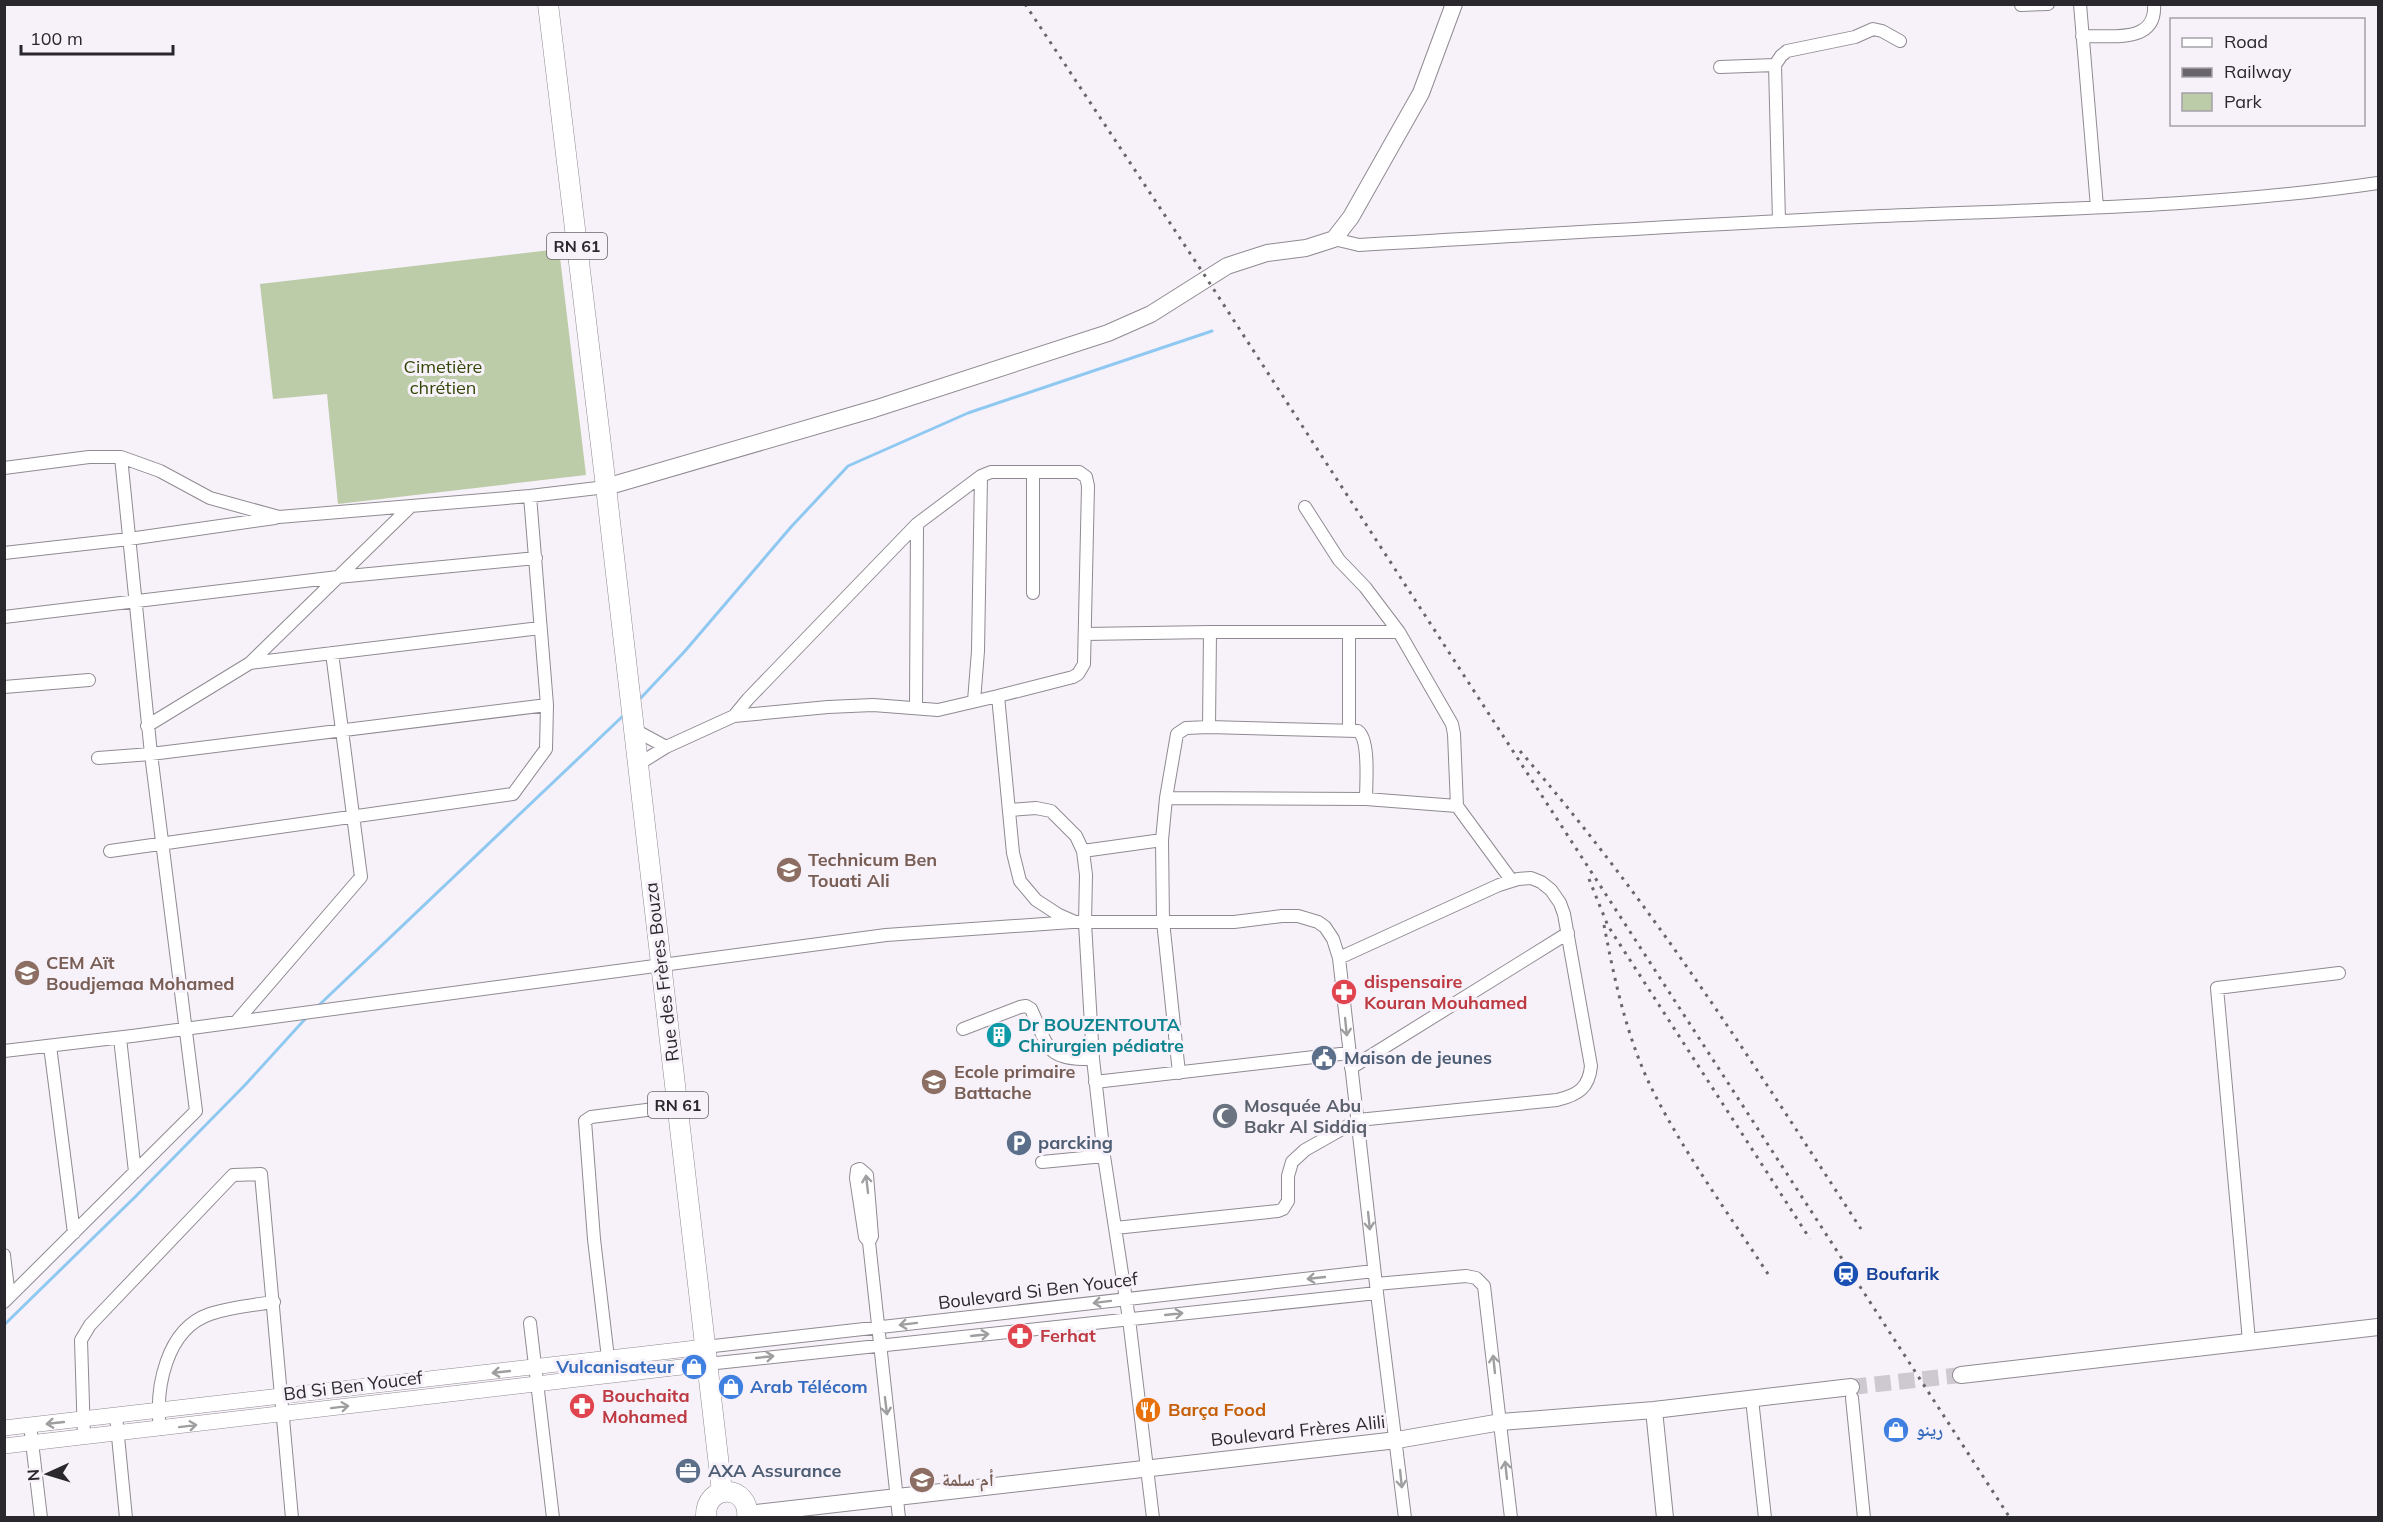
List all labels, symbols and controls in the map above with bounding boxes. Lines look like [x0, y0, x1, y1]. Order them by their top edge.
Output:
scale bar [21, 18, 172, 56]
legend [2170, 18, 2365, 126]
text: 100 m [30, 27, 83, 50]
text: Road [2224, 30, 2268, 53]
text: Railway [2224, 60, 2292, 83]
text: Park [2224, 90, 2263, 113]
road number: RN 61 [547, 233, 607, 259]
park label: Cimetière chrétien [404, 355, 482, 399]
place label: Technicum Ben Touati Ali [808, 848, 937, 892]
school or university icon: Technicum Ben Touati Ali [774, 855, 804, 885]
street label: Rue des Frères Bouza [639, 881, 684, 1063]
place label: CEM Aït Boudjemaa Mohamed [46, 951, 235, 995]
school or university icon: CEM Aït Boudjemaa Mohamed [12, 958, 42, 988]
place label: dispensaire Kouran Mouhamed [1364, 970, 1527, 1014]
pharmacy icon: dispensaire Kouran Mouhamed [1329, 977, 1359, 1007]
place label: Dr BOUZENTOUTA Chirurgien pédiatre [1018, 1013, 1184, 1057]
one-way arrow [1341, 1017, 1352, 1036]
building icon: Dr BOUZENTOUTA Chirurgien pédiatre [984, 1020, 1014, 1050]
public building icon: Maison de jeunes [1309, 1043, 1339, 1073]
place label: Maison de jeunes [1344, 1046, 1492, 1069]
place label: Ecole primaire Battache [954, 1060, 1076, 1104]
school or university icon: Ecole primaire Battache [919, 1067, 949, 1097]
road number: RN 61 [648, 1092, 708, 1118]
place label: Mosquée Abu Bakr Al Siddiq [1244, 1094, 1367, 1138]
mosque icon: Mosquée Abu Bakr Al Siddiq [1210, 1101, 1240, 1131]
parking icon: parcking [1004, 1128, 1034, 1158]
place label: parcking [1038, 1131, 1113, 1154]
one-way arrow [862, 1175, 873, 1195]
one-way arrow [1364, 1210, 1375, 1230]
station icon: Boufarik [1831, 1259, 1861, 1289]
place label: Boufarik [1866, 1262, 1940, 1285]
street label: Boulevard Si Ben Youcef [937, 1267, 1140, 1314]
one-way arrow [1307, 1272, 1327, 1283]
one-way arrow [1092, 1297, 1112, 1308]
one-way arrow [1164, 1308, 1183, 1319]
one-way arrow [898, 1319, 918, 1330]
pharmacy icon: Ferhat [1005, 1321, 1035, 1351]
place label: Ferhat [1040, 1324, 1096, 1347]
one-way arrow [970, 1329, 990, 1340]
shop icon: Vulcanisateur [679, 1352, 709, 1382]
one-way arrow [755, 1352, 775, 1363]
one-way arrow [1488, 1354, 1499, 1374]
place label: Vulcanisateur [555, 1355, 675, 1378]
street label: Bd Si Ben Youcef [282, 1365, 425, 1405]
one-way arrow [492, 1367, 512, 1378]
shop icon: Arab Télécom [716, 1372, 746, 1402]
place label: Arab Télécom [750, 1375, 868, 1398]
place label: Bouchaita Mohamed [602, 1384, 690, 1428]
pharmacy icon: Bouchaita Mohamed [567, 1391, 597, 1421]
restaurant icon: Barça Food [1133, 1395, 1163, 1425]
one-way arrow [881, 1396, 892, 1416]
place label: Barça Food [1168, 1398, 1266, 1421]
one-way arrow [329, 1401, 349, 1412]
street label: Boulevard Frères Alili [1210, 1410, 1386, 1451]
shop icon: رينو [1881, 1415, 1911, 1445]
one-way arrow [46, 1418, 65, 1429]
place label: رينو [1916, 1418, 1943, 1441]
one-way arrow [177, 1420, 197, 1431]
north arrow [18, 1444, 78, 1504]
office icon: AXA Assurance [673, 1456, 703, 1486]
place label: AXA Assurance [708, 1459, 841, 1482]
one-way arrow [1500, 1460, 1511, 1480]
school or university icon: أم سلمة [907, 1465, 937, 1495]
text: N [23, 1468, 43, 1482]
place label: أم سلمة [942, 1468, 994, 1492]
one-way arrow [1396, 1468, 1407, 1488]

